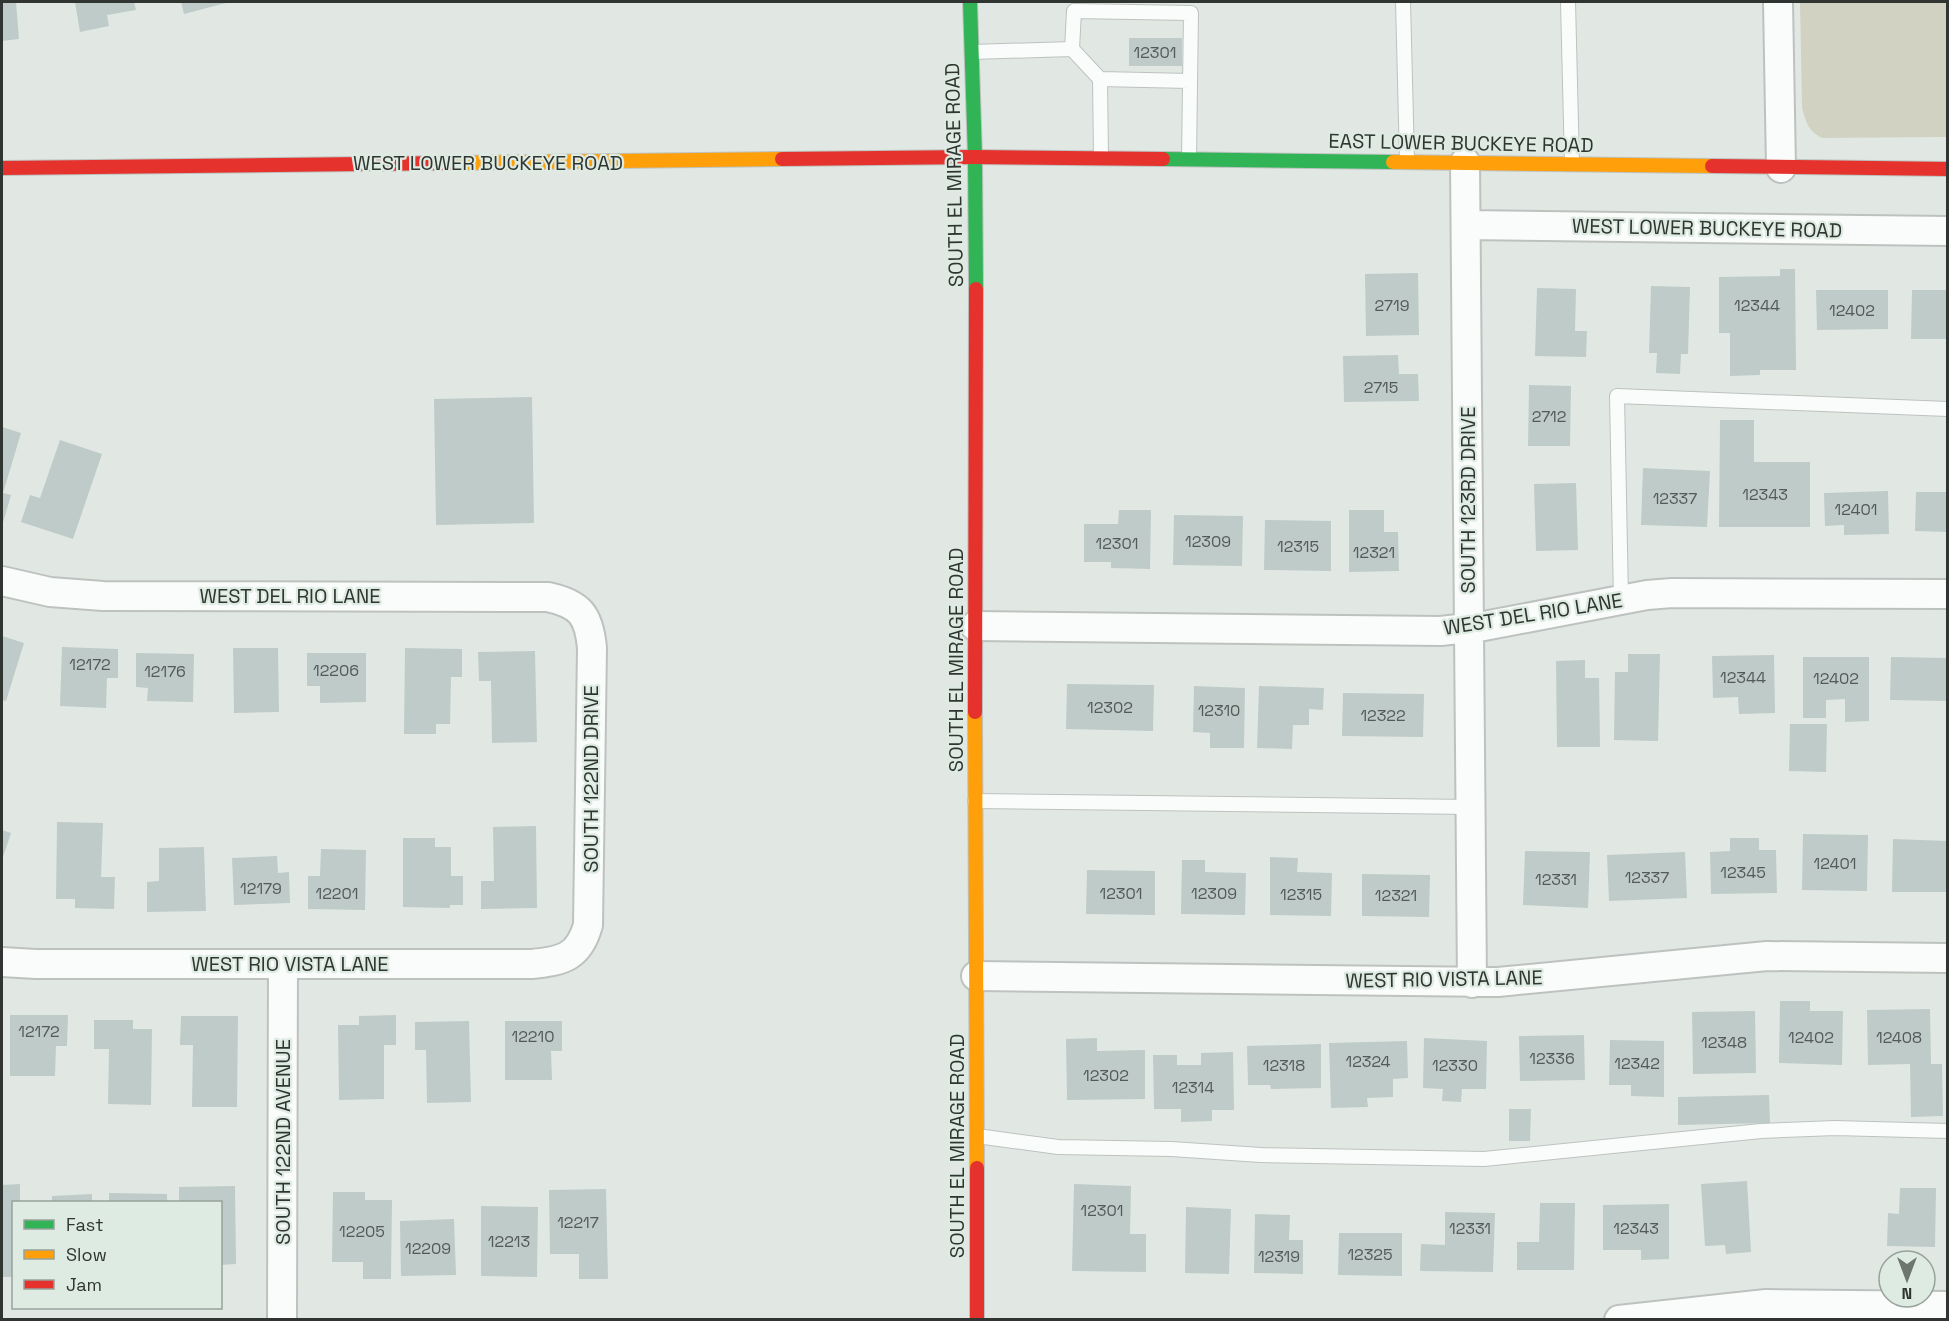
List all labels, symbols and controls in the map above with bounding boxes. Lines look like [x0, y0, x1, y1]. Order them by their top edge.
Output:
house number: 12301 [1134, 42, 1176, 63]
street label: SOUTH EL MIRAGE ROAD [939, 63, 969, 287]
street label: EAST LOWER BUCKEYE ROAD [1328, 128, 1594, 158]
street label: WEST LOWER BUCKEYE ROAD [353, 150, 623, 176]
street label: WEST LOWER BUCKEYE ROAD [1572, 213, 1842, 243]
house number: 2719 [1375, 295, 1409, 316]
house number: 12344 [1734, 295, 1780, 316]
house number: 12402 [1829, 300, 1875, 321]
house number: 2715 [1364, 377, 1398, 398]
house number: 2712 [1532, 406, 1566, 427]
street label: SOUTH 123RD DRIVE [1455, 407, 1481, 593]
house number: 12343 [1742, 484, 1788, 505]
house number: 12337 [1653, 488, 1697, 509]
house number: 12401 [1835, 499, 1877, 520]
house number: 12309 [1185, 531, 1231, 552]
house number: 12301 [1096, 533, 1138, 554]
house number: 12315 [1277, 536, 1319, 557]
house number: 12321 [1353, 542, 1395, 563]
street label: SOUTH EL MIRAGE ROAD [943, 548, 969, 772]
street label: WEST DEL RIO LANE [200, 583, 380, 609]
street label: WEST DEL RIO LANE [1442, 587, 1624, 641]
house number: 12172 [69, 654, 111, 675]
house number: 12206 [313, 660, 359, 681]
house number: 12176 [144, 661, 186, 682]
house number: 12344 [1720, 667, 1766, 688]
house number: 12402 [1813, 668, 1859, 689]
street label: SOUTH 122ND DRIVE [578, 685, 604, 873]
house number: 12302 [1087, 697, 1133, 718]
house number: 12310 [1198, 700, 1240, 721]
house number: 12322 [1360, 705, 1406, 726]
house number: 12401 [1814, 853, 1856, 874]
house number: 12345 [1720, 862, 1766, 883]
house number: 12337 [1625, 867, 1669, 888]
house number: 12331 [1535, 869, 1577, 890]
house number: 12179 [240, 878, 282, 899]
house number: 12201 [316, 883, 358, 904]
house number: 12301 [1100, 883, 1142, 904]
house number: 12309 [1191, 883, 1237, 904]
house number: 12315 [1280, 884, 1322, 905]
house number: 12321 [1375, 885, 1417, 906]
street label: WEST RIO VISTA LANE [191, 951, 389, 977]
street label: WEST RIO VISTA LANE [1345, 964, 1543, 994]
house number: 12172 [18, 1021, 60, 1042]
house number: 12210 [512, 1026, 554, 1047]
house number: 12402 [1788, 1027, 1834, 1048]
house number: 12408 [1876, 1027, 1922, 1048]
house number: 12348 [1701, 1032, 1747, 1053]
street label: SOUTH EL MIRAGE ROAD [944, 1034, 970, 1258]
street label: SOUTH 122ND AVENUE [270, 1039, 296, 1245]
house number: 12336 [1529, 1048, 1575, 1069]
house number: 12324 [1345, 1051, 1391, 1072]
house number: 12342 [1614, 1053, 1660, 1074]
house number: 12318 [1263, 1055, 1305, 1076]
house number: 12330 [1432, 1055, 1478, 1076]
house number: 12302 [1083, 1065, 1129, 1086]
house number: 12314 [1172, 1077, 1214, 1098]
house number: 12301 [1081, 1200, 1123, 1221]
legend [12, 1201, 222, 1309]
house number: 12217 [557, 1212, 599, 1233]
text: Fast [66, 1213, 103, 1236]
house number: 12331 [1449, 1218, 1491, 1239]
house number: 12343 [1613, 1218, 1659, 1239]
house number: 12205 [339, 1221, 385, 1242]
house number: 12213 [488, 1231, 530, 1252]
house number: 12209 [405, 1238, 451, 1259]
text: Slow [66, 1243, 107, 1266]
house number: 12325 [1347, 1244, 1393, 1265]
house number: 12319 [1258, 1246, 1300, 1267]
north arrow [1877, 1249, 1937, 1309]
text: Jam [66, 1273, 102, 1296]
text: N [1902, 1283, 1912, 1304]

